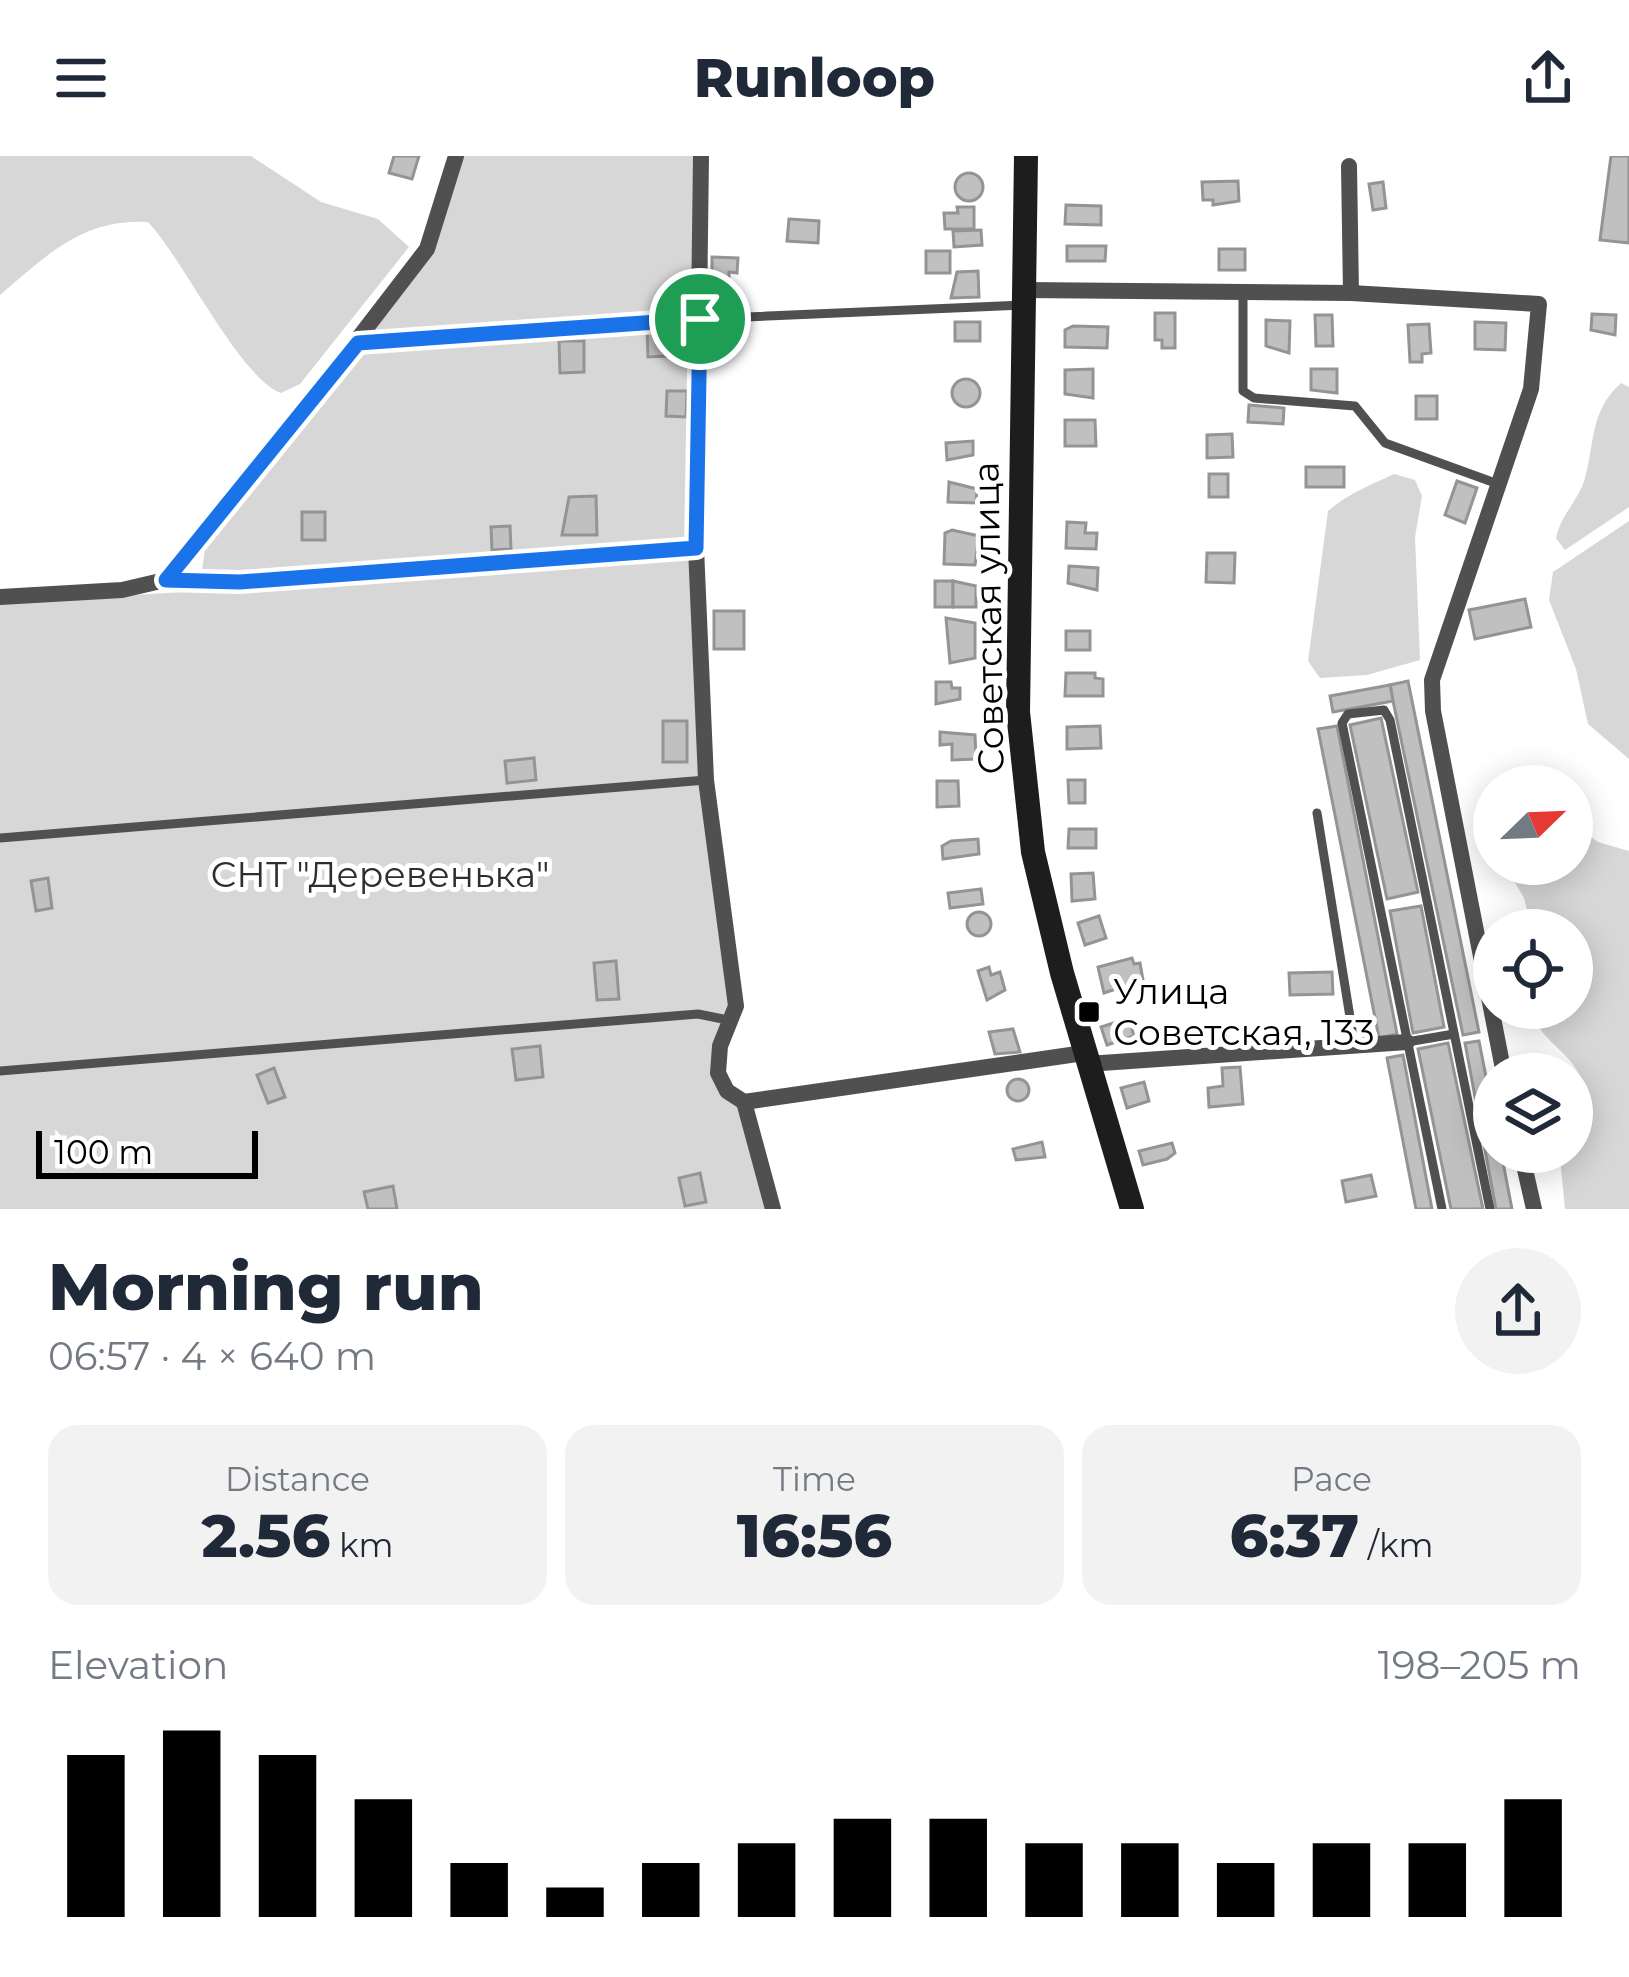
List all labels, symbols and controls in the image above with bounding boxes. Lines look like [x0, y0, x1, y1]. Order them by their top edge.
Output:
icon: menu [48, 45, 114, 111]
text: Runloop [694, 45, 935, 111]
icon: share [1515, 45, 1581, 111]
pin [649, 268, 751, 370]
icon: arrive [667, 286, 733, 352]
street label: Советская улица [963, 461, 1013, 775]
north arrow [1473, 765, 1593, 885]
map controls [1473, 765, 1593, 1173]
park label: СНТ "Деревенька" [211, 852, 549, 896]
button: locate [1473, 909, 1593, 1029]
place label: Улица Советская, 133 [1113, 969, 1374, 1054]
marker: Улица Советская, 133 [1076, 999, 1102, 1025]
button: layers [1473, 1053, 1593, 1173]
scale bar [36, 1125, 258, 1178]
text: 100 m [54, 1132, 153, 1172]
text: Morning run [48, 1246, 484, 1327]
button: share [1455, 1248, 1581, 1374]
text: 06:57 · 4 × 640 m [48, 1332, 376, 1380]
text: Distance [225, 1459, 370, 1499]
text: Time [773, 1459, 856, 1499]
text: Pace [1291, 1459, 1372, 1499]
text: 2.56 [201, 1499, 330, 1572]
text: 16:56 [737, 1499, 892, 1572]
text: 6:37 [1230, 1499, 1359, 1572]
text: km [330, 1525, 394, 1565]
text: /km [1359, 1525, 1433, 1565]
text: Elevation [48, 1641, 228, 1689]
text: 198–205 m [1378, 1641, 1581, 1689]

